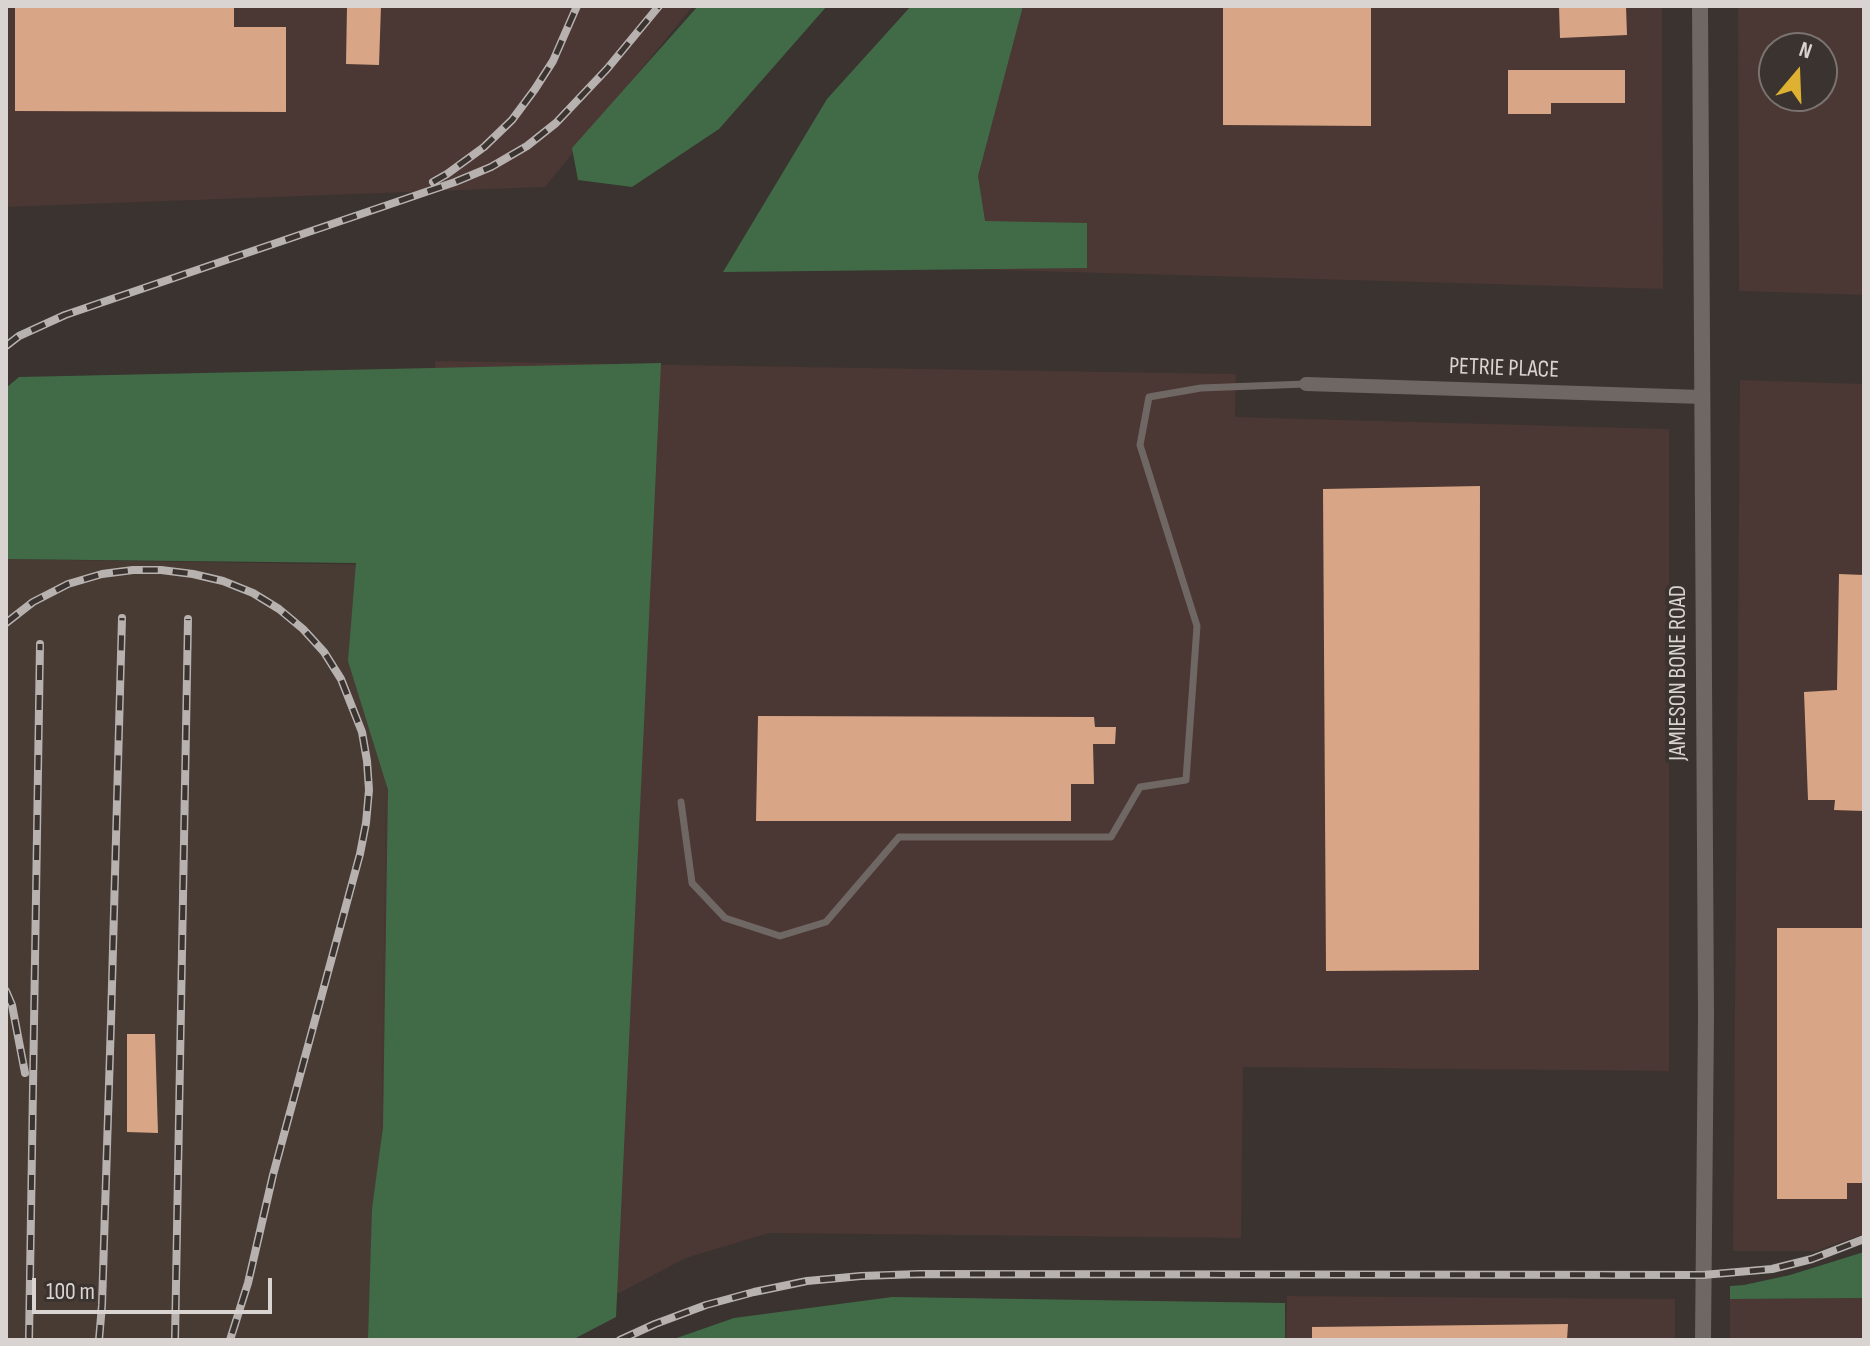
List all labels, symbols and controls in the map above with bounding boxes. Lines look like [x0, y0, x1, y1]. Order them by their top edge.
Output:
north arrow [1758, 32, 1838, 112]
text: N [1795, 36, 1815, 65]
street label: PETRIE PLACE [1448, 353, 1560, 385]
street label: JAMIESON BONE ROAD [1665, 585, 1693, 761]
scale bar [36, 1262, 276, 1312]
text: 100 m [46, 1277, 95, 1306]

